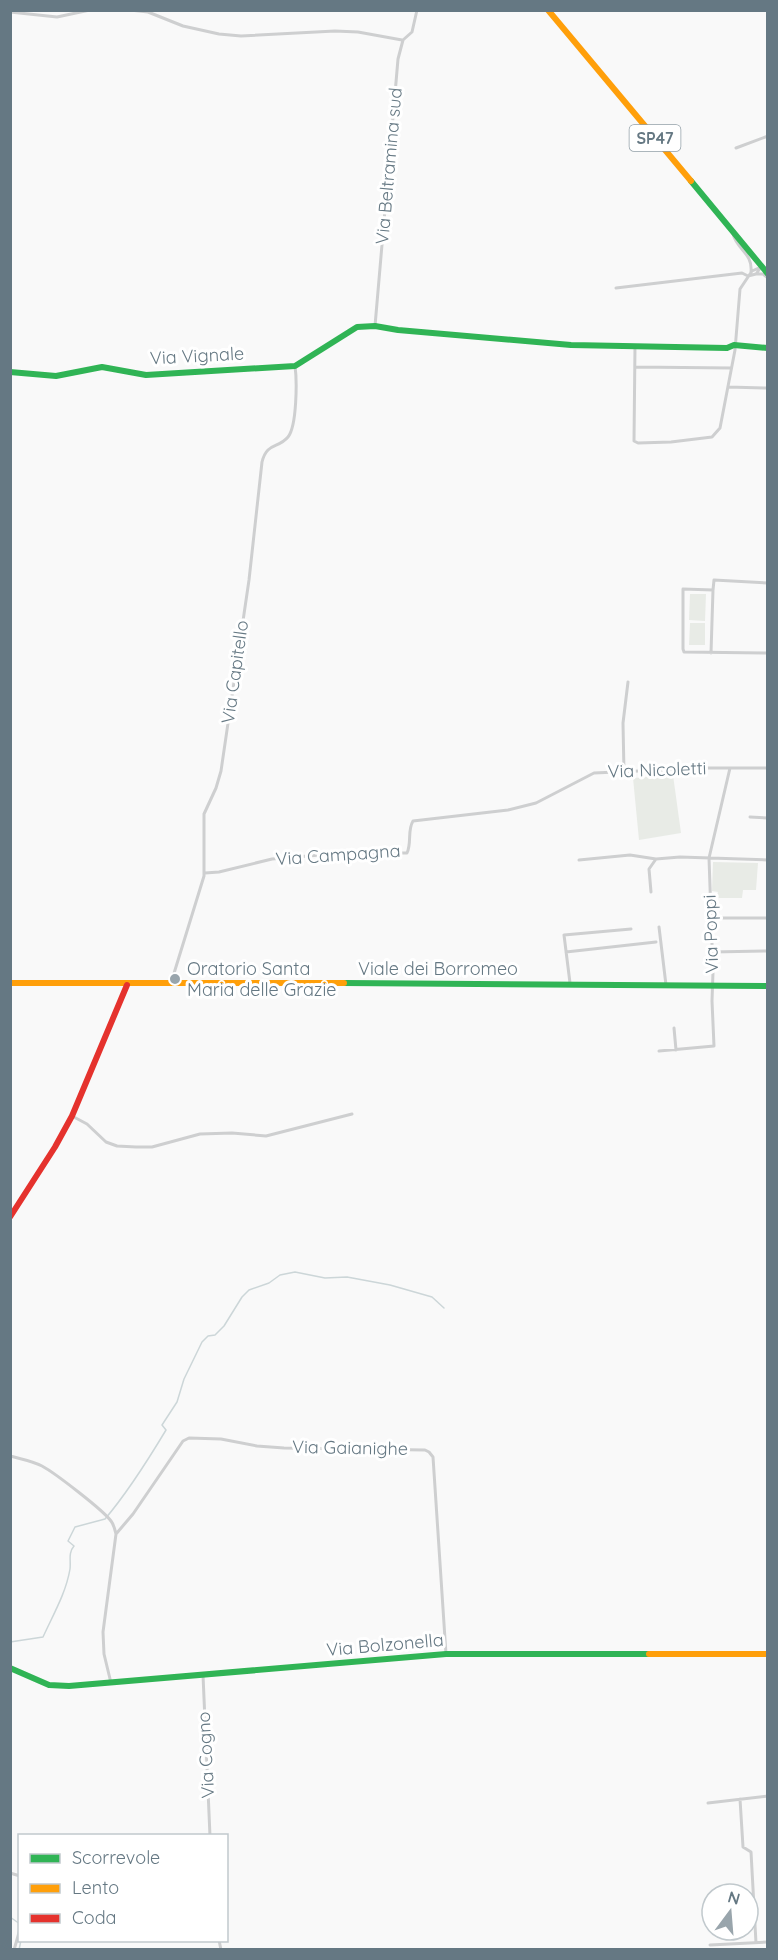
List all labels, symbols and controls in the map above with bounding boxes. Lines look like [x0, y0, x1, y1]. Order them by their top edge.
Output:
street label: Via Beltramina sud [370, 87, 407, 245]
road number: SP47 [630, 125, 680, 151]
street label: Via Vignale [149, 342, 245, 369]
street label: Via Capitello [216, 619, 253, 725]
street label: Via Nicoletti [607, 756, 707, 783]
street label: Via Campagna [275, 839, 401, 870]
street label: Via Poppi [698, 894, 723, 974]
place label: Oratorio Santa Maria delle Grazie [187, 957, 336, 1001]
street label: Viale dei Borromeo [358, 957, 518, 980]
marker: Oratorio Santa Maria delle Grazie [168, 972, 182, 986]
street label: Via Gaianighe [292, 1435, 408, 1460]
street label: Via Bolzonella [325, 1628, 444, 1661]
street label: Via Cogno [192, 1711, 219, 1799]
legend [18, 1834, 228, 1942]
text: Scorrevole [72, 1846, 160, 1869]
text: Lento [72, 1876, 119, 1899]
north arrow [700, 1882, 760, 1942]
text: N [726, 1886, 743, 1909]
text: Coda [72, 1906, 116, 1929]

